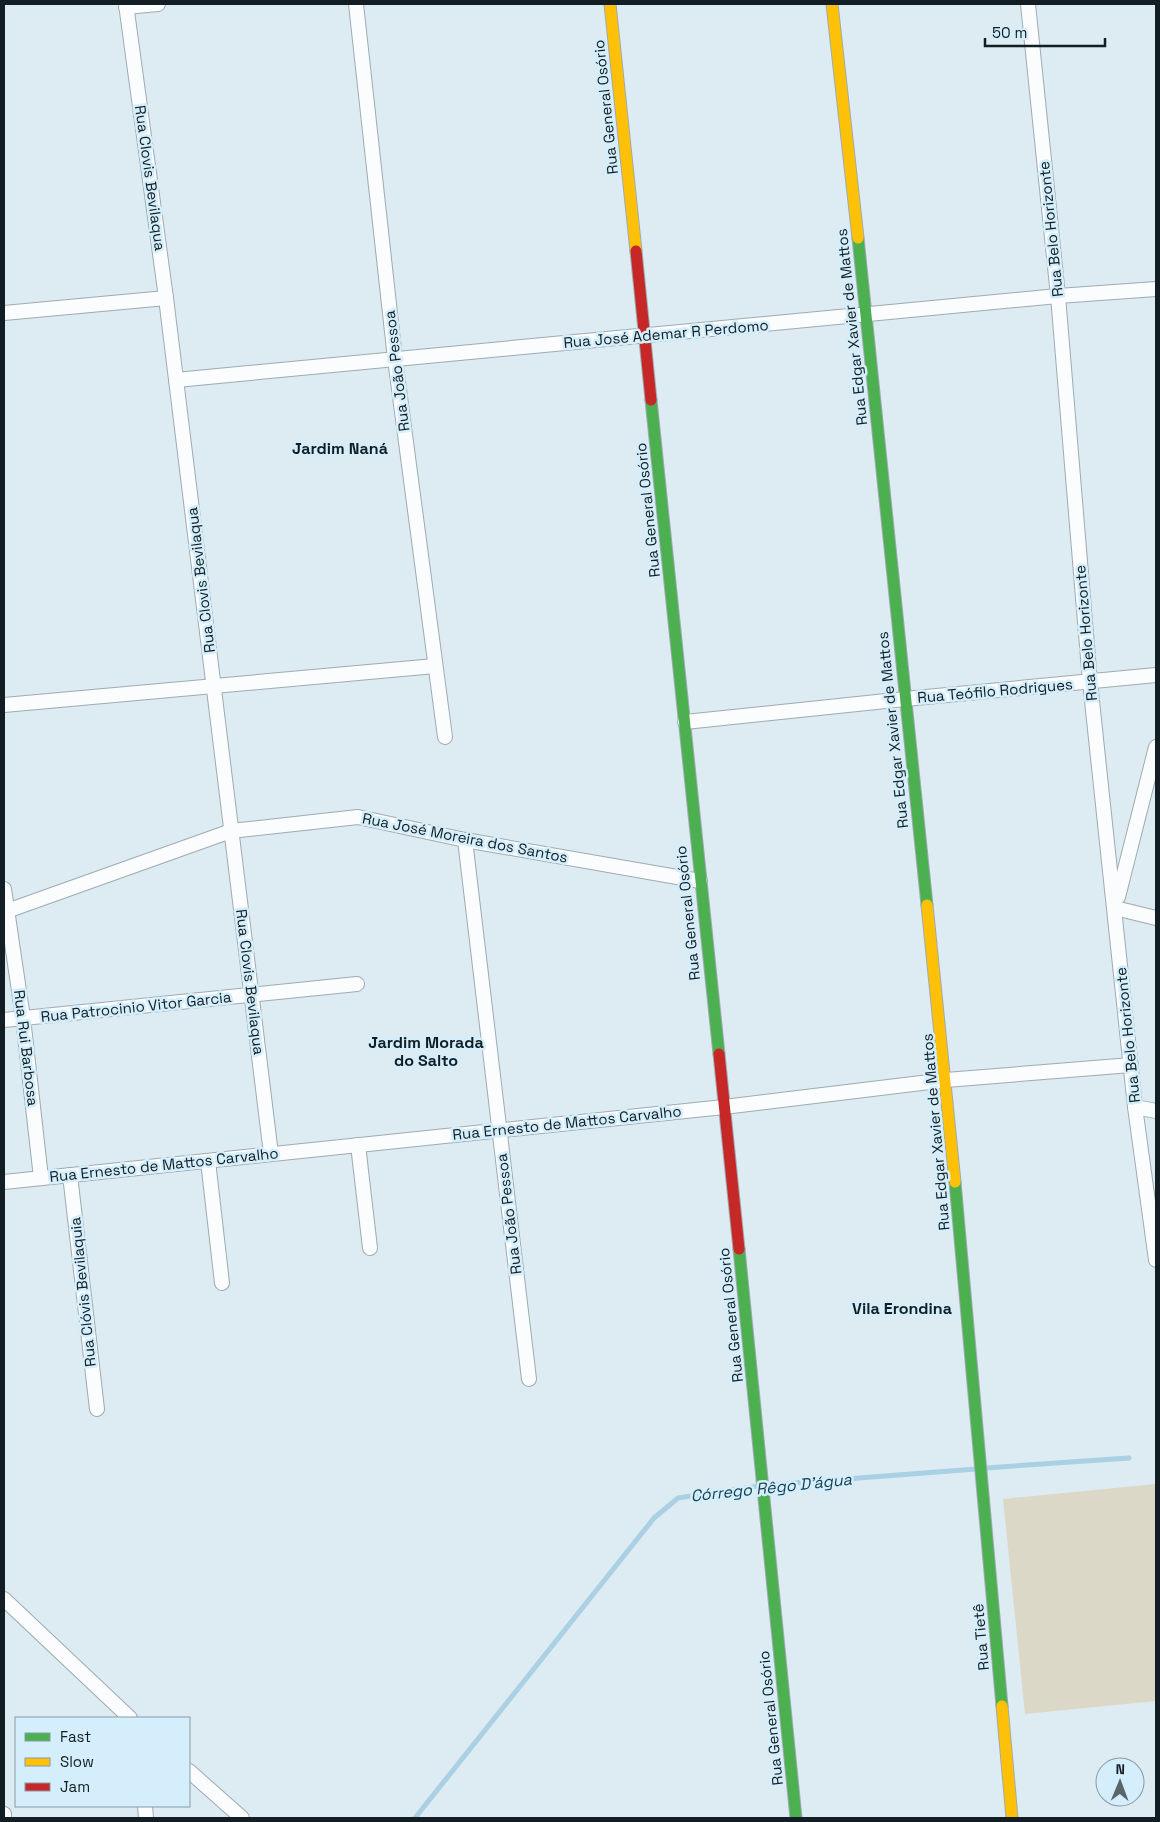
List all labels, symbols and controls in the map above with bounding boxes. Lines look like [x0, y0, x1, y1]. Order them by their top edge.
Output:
scale bar [985, 15, 1105, 47]
text: 50 m [992, 23, 1027, 42]
street label: Rua General Osório [589, 39, 622, 175]
street label: Rua Clovis Bevilaqua [131, 104, 170, 252]
street label: Rua Belo Horizonte [1034, 160, 1067, 298]
street label: Rua Edgar Xavier de Mattos [832, 228, 871, 426]
street label: Rua João Pessoa [380, 309, 413, 433]
street label: Rua José Ademar R Perdomo [563, 315, 769, 352]
district label: Jardim Naná [292, 438, 388, 459]
street label: Rua General Osório [631, 442, 664, 578]
street label: Rua Clovis Bevilaqua [182, 506, 219, 654]
street label: Rua Belo Horizonte [1070, 564, 1101, 702]
street label: Rua Edgar Xavier de Mattos [873, 631, 912, 829]
street label: Rua Teófilo Rodrigues [916, 674, 1074, 707]
street label: Rua José Moreira dos Santos [361, 808, 570, 867]
street label: Rua General Osório [671, 845, 704, 981]
street label: Rua Clovis Bevilaqua [232, 908, 269, 1056]
street label: Rua Belo Horizonte [1111, 966, 1144, 1104]
street label: Rua Patrocinio Vitor Garcia [40, 987, 233, 1026]
street label: Rua Rui Barbosa [10, 989, 43, 1107]
district label: Jardim Morada do Salto [368, 1032, 484, 1071]
street label: Rua Edgar Xavier de Mattos [917, 1033, 954, 1231]
street label: Rua Ernesto de Mattos Carvalho [452, 1101, 682, 1144]
street label: Rua Ernesto de Mattos Carvalho [49, 1143, 279, 1186]
street label: Rua João Pessoa [492, 1152, 525, 1276]
street label: Rua Clóvis Bevilaquia [65, 1216, 100, 1368]
street label: Rua General Osório [714, 1247, 747, 1383]
district label: Vila Erondina [852, 1298, 952, 1319]
water label: Córrego Rêgo D'água [689, 1469, 853, 1506]
street label: Rua Tietê [968, 1603, 993, 1671]
street label: Rua General Osório [754, 1650, 787, 1786]
legend [15, 1717, 190, 1807]
text: Fast [60, 1727, 91, 1746]
text: Slow [60, 1752, 94, 1771]
north arrow [1095, 1757, 1145, 1807]
text: N [1115, 1760, 1125, 1778]
text: Jam [60, 1777, 90, 1796]

